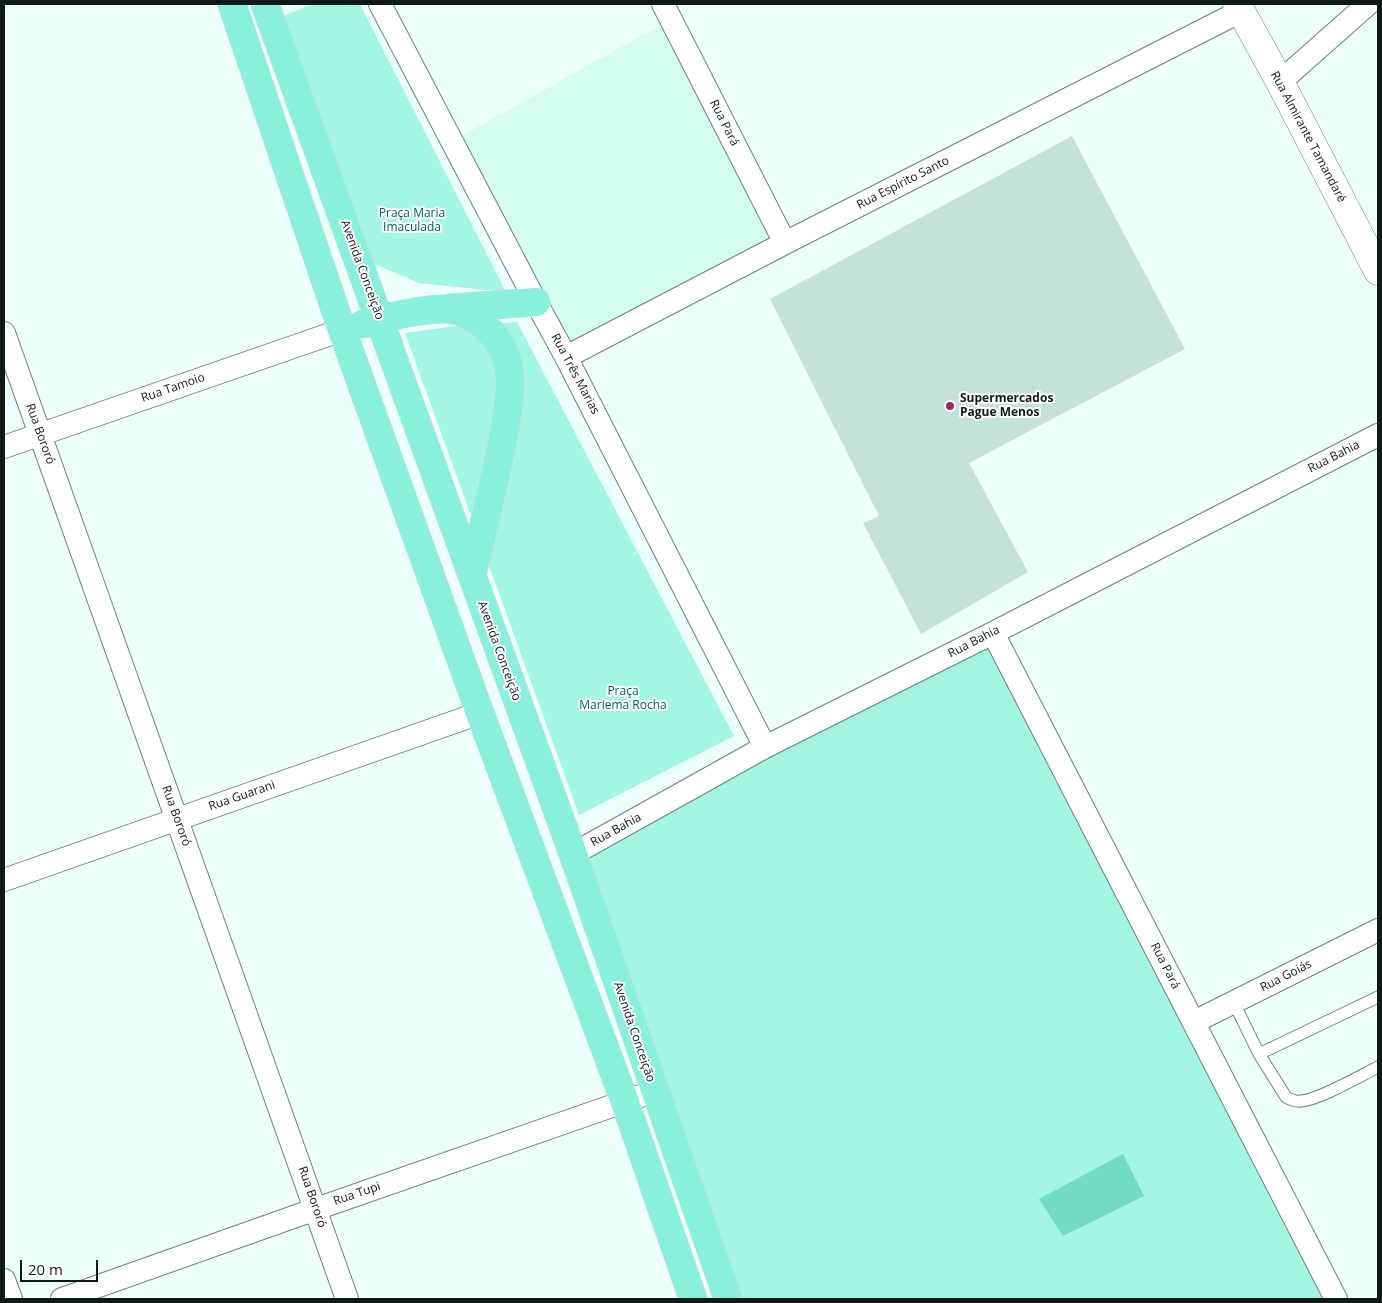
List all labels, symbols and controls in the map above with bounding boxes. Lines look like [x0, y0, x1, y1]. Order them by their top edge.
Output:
street label: Rua Almirante Tamandaré [1267, 69, 1349, 205]
street label: Rua Pará [706, 97, 742, 149]
street label: Rua Espírito Santo [854, 153, 952, 213]
park label: Praça Maria Imaculada [379, 207, 445, 235]
street label: Avenida Conceição [337, 218, 387, 322]
street label: Rua Três Marias [548, 331, 602, 417]
street label: Rua Tamoio [139, 370, 207, 406]
place label: Supermercados Pague Menos [960, 392, 1053, 420]
marker: Supermercados Pague Menos [944, 400, 956, 412]
street label: Rua Bororó [22, 402, 58, 466]
street label: Rua Bahia [1306, 438, 1362, 476]
street label: Avenida Conceição [474, 599, 524, 703]
street label: Rua Bahia [946, 623, 1002, 661]
park label: Praça Mariema Rocha [579, 685, 667, 713]
street label: Rua Guarani [207, 778, 277, 814]
street label: Rua Bororó [158, 784, 194, 848]
street label: Rua Bahia [588, 810, 644, 850]
street label: Rua Pará [1147, 940, 1183, 992]
street label: Rua Goiás [1258, 957, 1314, 995]
street label: Avenida Conceição [610, 980, 658, 1084]
street label: Rua Bororó [295, 1165, 329, 1229]
street label: Rua Tupi [332, 1179, 382, 1209]
scale bar [22, 1250, 100, 1282]
text: 20 m [28, 1259, 63, 1279]

